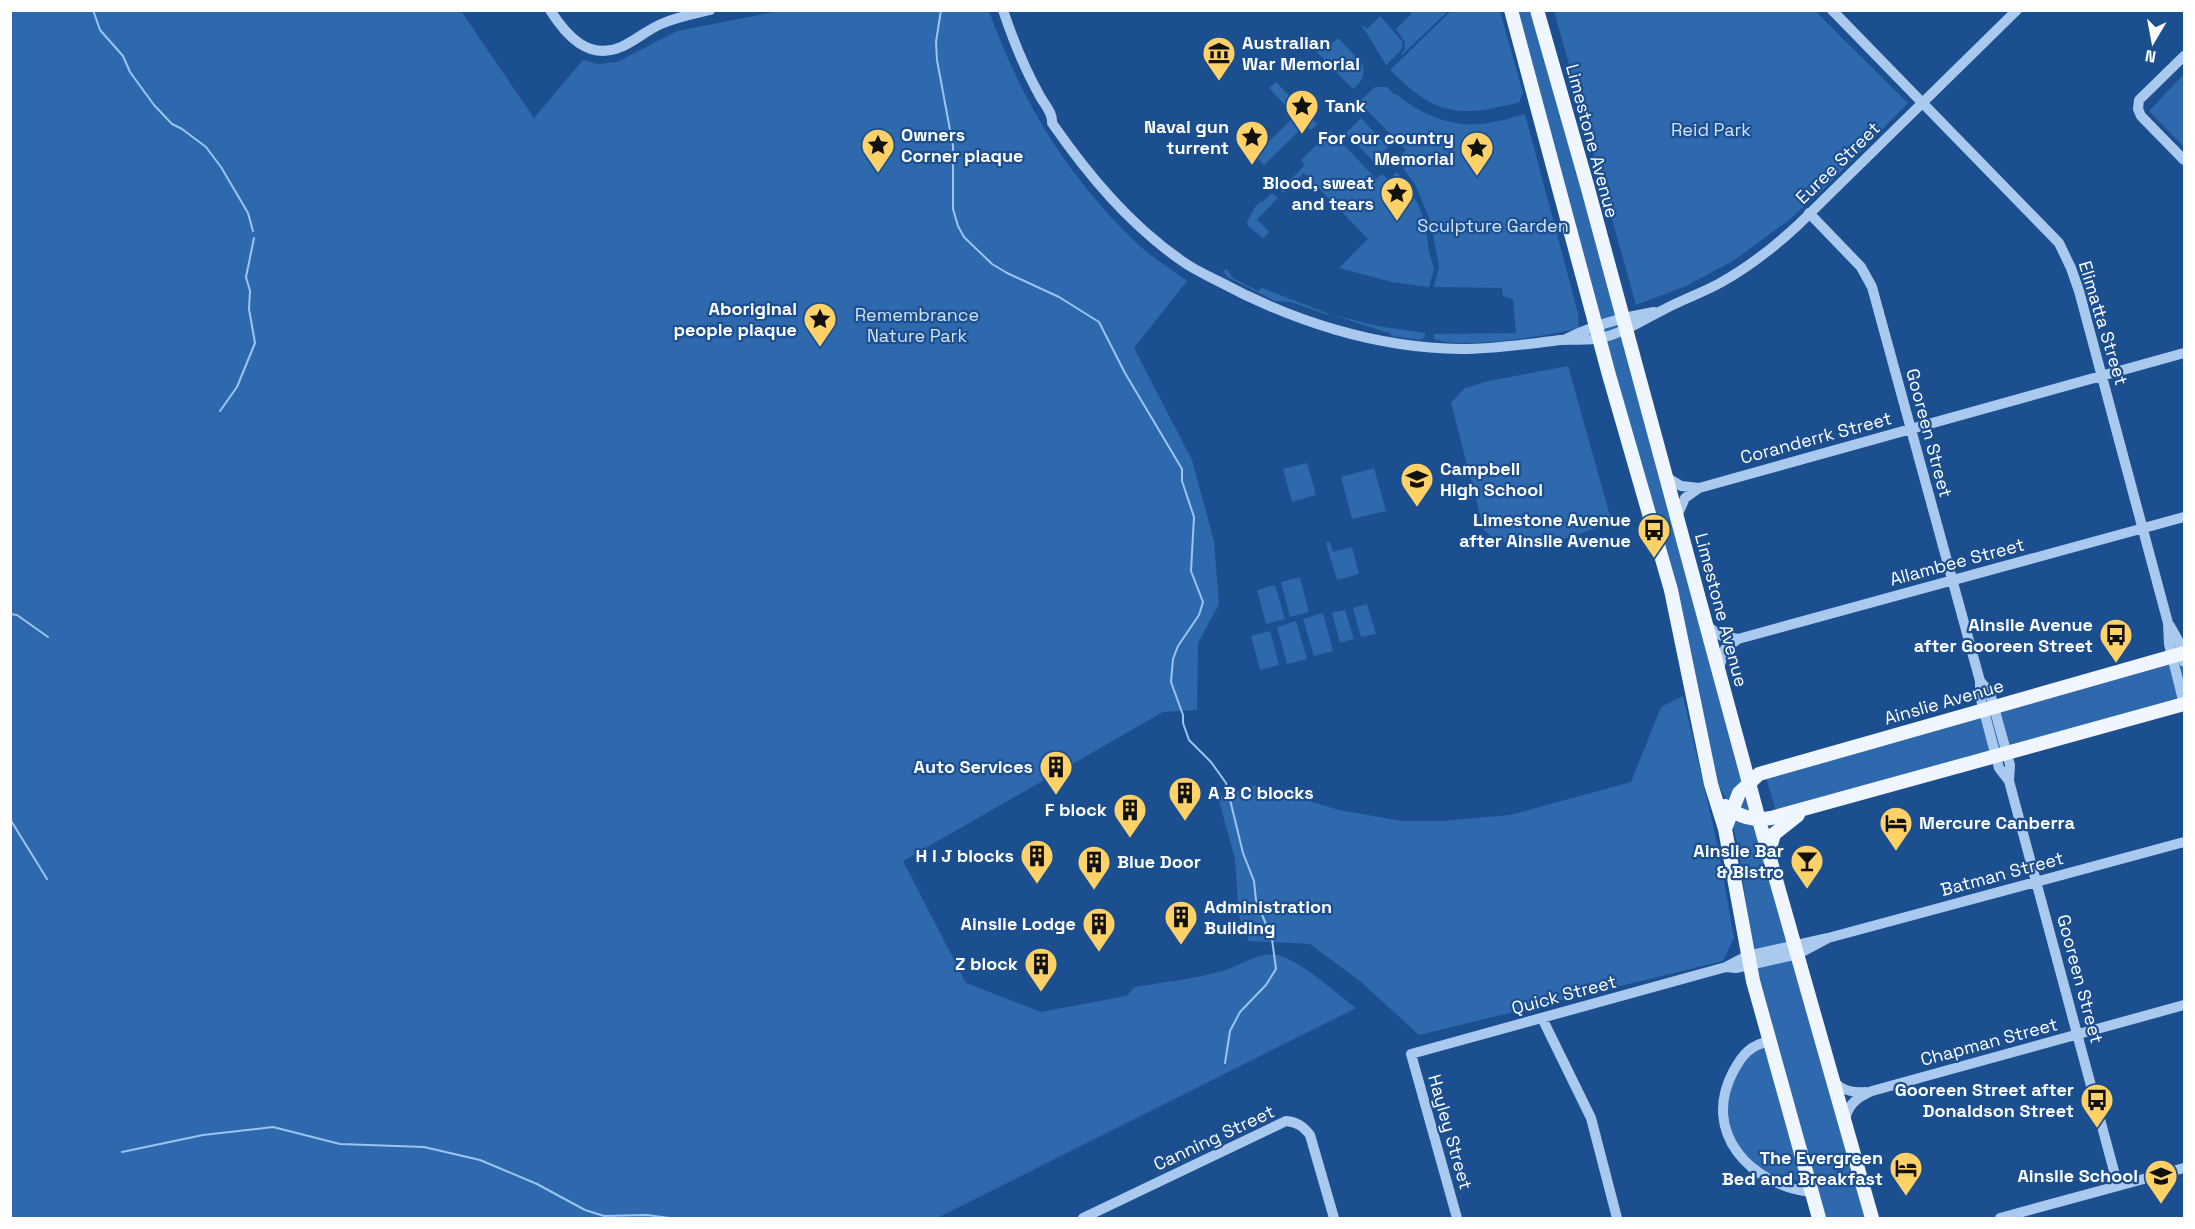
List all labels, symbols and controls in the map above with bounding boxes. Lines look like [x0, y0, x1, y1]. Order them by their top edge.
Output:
north arrow [2123, 12, 2183, 72]
place label: Australian War Memorial [1242, 31, 1360, 75]
museum icon: Australian War Memorial [1201, 35, 1237, 82]
text: N [2143, 45, 2158, 68]
street label: Limestone Avenue [1561, 61, 1624, 220]
place icon: Tank [1284, 88, 1320, 135]
place label: Tank [1325, 94, 1366, 117]
place label: Naval gun turrent [1144, 115, 1229, 159]
street label: Euree Street [1791, 117, 1885, 209]
park label: Reid Park [1671, 118, 1751, 141]
place icon: Naval gun turrent [1234, 119, 1270, 166]
place label: Owners Corner plaque [901, 123, 1023, 167]
place label: For our country Memorial [1318, 126, 1454, 170]
place icon: Owners Corner plaque [860, 127, 896, 174]
place icon: For our country Memorial [1459, 130, 1495, 177]
place label: Blood, sweat and tears [1263, 171, 1374, 215]
place icon: Blood, sweat and tears [1379, 175, 1415, 222]
park label: Sculpture Garden [1417, 214, 1569, 237]
street label: Elimatta Street [2074, 258, 2133, 388]
place label: Aboriginal people plaque [673, 297, 797, 341]
place icon: Aboriginal people plaque [802, 301, 838, 348]
park label: Remembrance Nature Park [855, 303, 979, 347]
street label: Gooreen Street [1901, 366, 1958, 500]
street label: Coranderrk Street [1738, 406, 1894, 469]
place label: Campbell High School [1440, 457, 1543, 501]
school or university icon: Campbell High School [1399, 461, 1435, 508]
place label: Limestone Avenue after Ainslie Avenue [1459, 508, 1631, 552]
bus stop icon: Limestone Avenue after Ainslie Avenue [1636, 512, 1672, 559]
street label: Limestone Avenue [1690, 530, 1753, 689]
street label: Allambee Street [1887, 532, 2027, 591]
place label: Ainslie Avenue after Gooreen Street [1914, 613, 2093, 657]
bus stop icon: Ainslie Avenue after Gooreen Street [2098, 617, 2134, 664]
street label: Ainslie Avenue [1881, 673, 2006, 730]
building icon: Auto Services [1038, 749, 1074, 796]
place label: Auto Services [914, 755, 1033, 778]
building icon: A B C blocks [1167, 775, 1203, 822]
place label: A B C blocks [1208, 781, 1314, 804]
building icon: F block [1112, 792, 1148, 839]
place label: F block [1045, 798, 1107, 821]
hotel icon: Mercure Canberra [1878, 805, 1914, 852]
place label: Mercure Canberra [1919, 811, 2075, 834]
building icon: H I J blocks [1019, 838, 1055, 885]
place label: Ainslie Bar & Bistro [1693, 839, 1784, 883]
bar icon: Ainslie Bar & Bistro [1789, 843, 1825, 890]
place label: H I J blocks [916, 844, 1014, 867]
building icon: Blue Door [1076, 844, 1112, 891]
street label: Batman Street [1938, 846, 2066, 901]
place label: Blue Door [1117, 850, 1201, 873]
place label: Administration Building [1204, 895, 1332, 939]
building icon: Administration Building [1163, 899, 1199, 946]
building icon: Ainslie Lodge [1081, 906, 1117, 953]
place label: Ainslie Lodge [961, 912, 1076, 935]
street label: Gooreen Street [2052, 912, 2109, 1046]
building icon: Z block [1023, 946, 1059, 993]
place label: Z block [955, 952, 1018, 975]
street label: Quick Street [1509, 969, 1619, 1020]
street label: Chapman Street [1918, 1012, 2060, 1071]
street label: Hayley Street [1423, 1072, 1478, 1192]
place label: Gooreen Street after Donaldson Street [1895, 1078, 2074, 1122]
bus stop icon: Gooreen Street after Donaldson Street [2079, 1082, 2115, 1129]
street label: Canning Street [1150, 1100, 1278, 1176]
place label: The Evergreen Bed and Breakfast [1722, 1146, 1883, 1190]
hotel icon: The Evergreen Bed and Breakfast [1888, 1150, 1924, 1197]
school or university icon: Ainslie School [2143, 1158, 2179, 1205]
place label: Ainslie School [2017, 1164, 2138, 1187]

